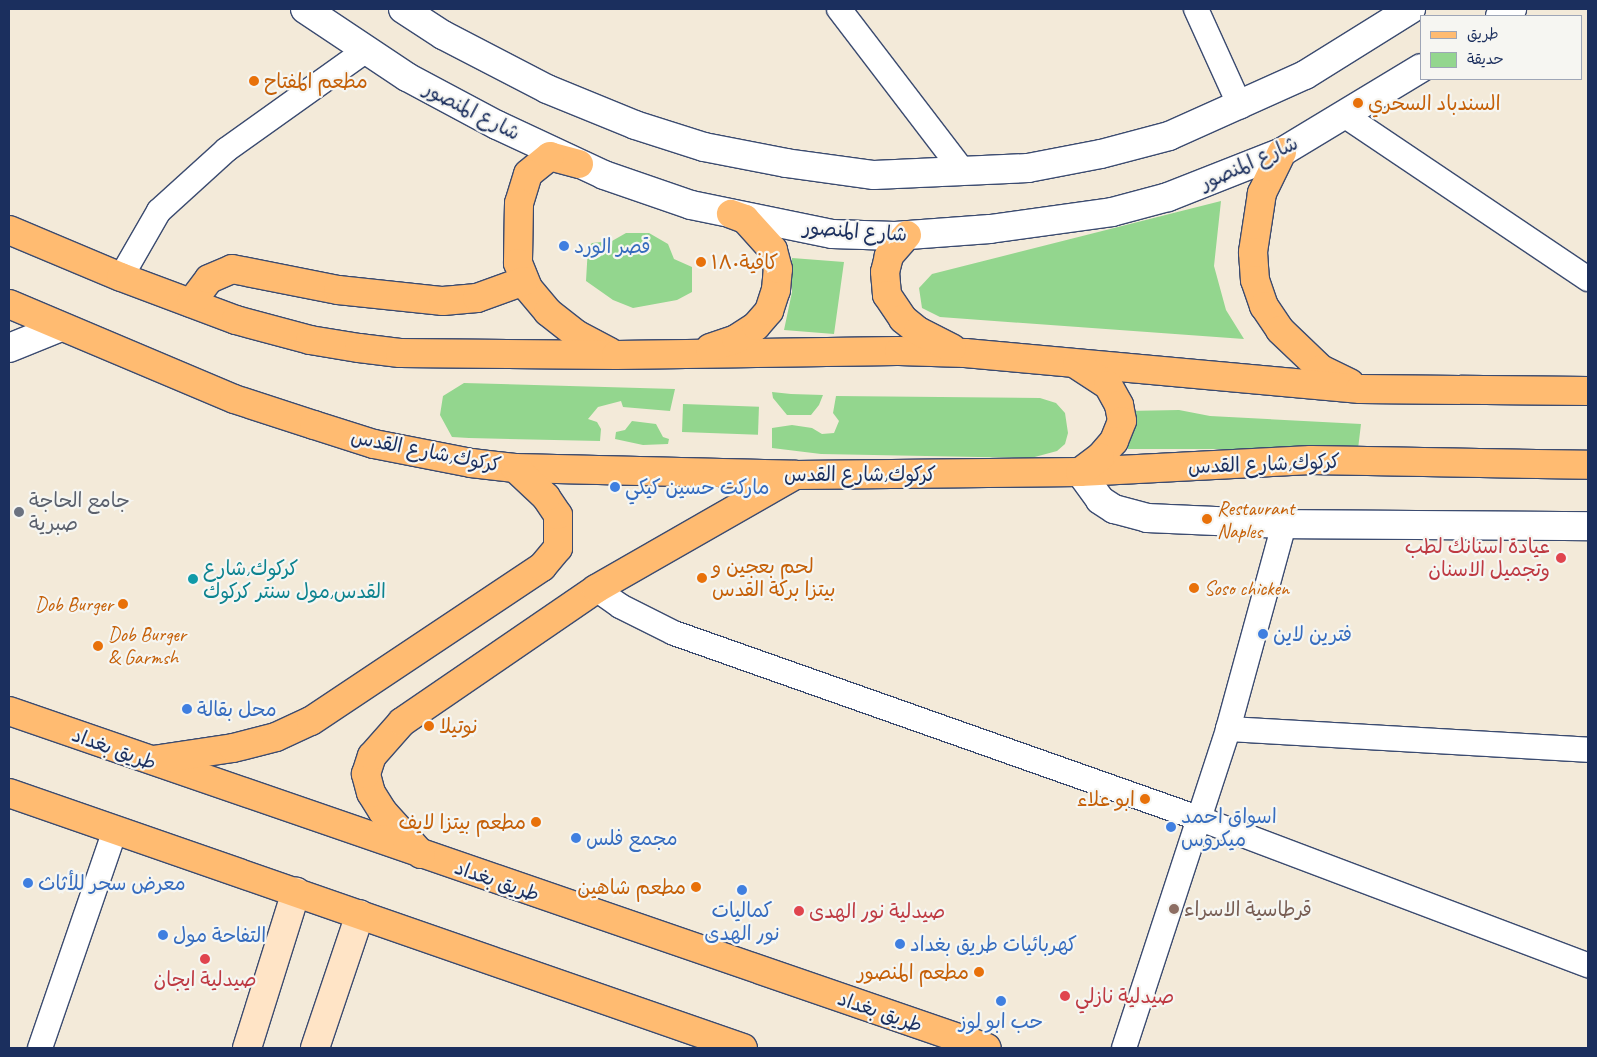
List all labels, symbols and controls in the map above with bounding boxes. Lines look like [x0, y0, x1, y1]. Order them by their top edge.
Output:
legend [1420, 15, 1582, 80]
text: طريق [1467, 25, 1499, 44]
text: حديقة [1467, 50, 1504, 69]
place label: مطعم المفتاح [264, 69, 368, 93]
marker: مطعم المفتاح [248, 75, 260, 87]
street label: شارع المنصور [420, 77, 524, 145]
place label: السندباد السحري [1368, 91, 1501, 115]
marker: السندباد السحري [1352, 97, 1364, 109]
street label: شارع المنصور [1196, 131, 1302, 195]
street label: شارع المنصور [802, 215, 908, 247]
place label: قصر الورد [574, 234, 650, 258]
marker: قصر الورد [558, 240, 570, 252]
place label: كافية١٨٠ [711, 250, 778, 274]
marker: كافية١٨٠ [695, 256, 707, 268]
street label: كركوك,شارع القدس [349, 425, 503, 477]
street label: كركوك,شارع القدس [1188, 449, 1340, 479]
street label: كركوك,شارع القدس [784, 462, 936, 486]
place label: ماركت حسين كيكي [625, 475, 769, 499]
marker: ماركت حسين كيكي [609, 481, 621, 493]
place label: جامع الحاجة صبرية [29, 489, 130, 536]
place label: Restaurant Naples [1217, 496, 1294, 543]
marker: جامع الحاجة صبرية [13, 506, 25, 518]
marker: Restaurant Naples [1201, 513, 1213, 525]
place label: عيادة اسنانك لطب وتجميل الاسنان [1405, 534, 1550, 581]
marker: عيادة اسنانك لطب وتجميل الاسنان [1554, 551, 1568, 565]
place label: لحم بعجين و بيتزا بركة القدس [712, 554, 836, 601]
place label: كركوك,شارع القدس,مول سنتر كركوك [203, 556, 386, 603]
marker: لحم بعجين و بيتزا بركة القدس [696, 572, 708, 584]
marker: كركوك,شارع القدس,مول سنتر كركوك [187, 573, 199, 585]
place label: Soso chicken [1204, 576, 1289, 600]
marker: Soso chicken [1188, 582, 1200, 594]
place label: Dob Burger [35, 592, 113, 616]
marker: Dob Burger [117, 598, 129, 610]
place label: Dob Burger & Garmsh [108, 622, 186, 669]
place label: فترين لاين [1273, 622, 1352, 646]
marker: فترين لاين [1257, 628, 1269, 640]
marker: Dob Burger & Garmsh [92, 640, 104, 652]
place label: محل بقالة [197, 697, 277, 721]
marker: محل بقالة [181, 703, 193, 715]
place label: نوتيلا [439, 714, 478, 738]
marker: نوتيلا [423, 720, 435, 732]
street label: طريق بغداد [69, 723, 159, 775]
place label: ابو علاء [1077, 787, 1135, 811]
marker: ابو علاء [1139, 793, 1151, 805]
place label: اسواق احمد ميكروس [1181, 804, 1277, 851]
place label: مطعم بيتزا لايف [398, 810, 526, 834]
marker: مطعم بيتزا لايف [530, 816, 542, 828]
marker: اسواق احمد ميكروس [1165, 821, 1177, 833]
place label: مجمع فلس [586, 826, 678, 850]
marker: مجمع فلس [570, 832, 582, 844]
street label: طريق بغداد [451, 855, 543, 907]
place label: معرض سحر للأثاث [38, 871, 186, 895]
place label: مطعم شاهين [577, 875, 686, 899]
marker: معرض سحر للأثاث [22, 877, 34, 889]
marker: مطعم شاهين [690, 881, 702, 893]
marker: كماليات نور الهدى [736, 884, 748, 896]
place label: قرطاسية الاسراء [1184, 897, 1312, 921]
place label: كماليات نور الهدى [704, 898, 780, 945]
place label: صيدلية نور الهدى [809, 899, 945, 923]
marker: قرطاسية الاسراء [1168, 903, 1180, 915]
marker: صيدلية نور الهدى [793, 905, 805, 917]
place label: التفاحة مول [173, 923, 266, 947]
marker: التفاحة مول [157, 929, 169, 941]
place label: كهربائيات طريق بغداد [910, 932, 1077, 956]
marker: كهربائيات طريق بغداد [894, 938, 906, 950]
marker: صيدلية ايجان [199, 953, 211, 965]
place label: مطعم المنصور [857, 960, 969, 984]
marker: مطعم المنصور [973, 966, 985, 978]
place label: صيدلية ايجان [153, 967, 257, 991]
place label: صيدلية نازلي [1075, 984, 1174, 1008]
street label: طريق بغداد [834, 986, 926, 1038]
marker: صيدلية نازلي [1059, 990, 1071, 1002]
marker: حب ابو لوز [995, 995, 1007, 1007]
place label: حب ابو لوز [959, 1009, 1043, 1033]

